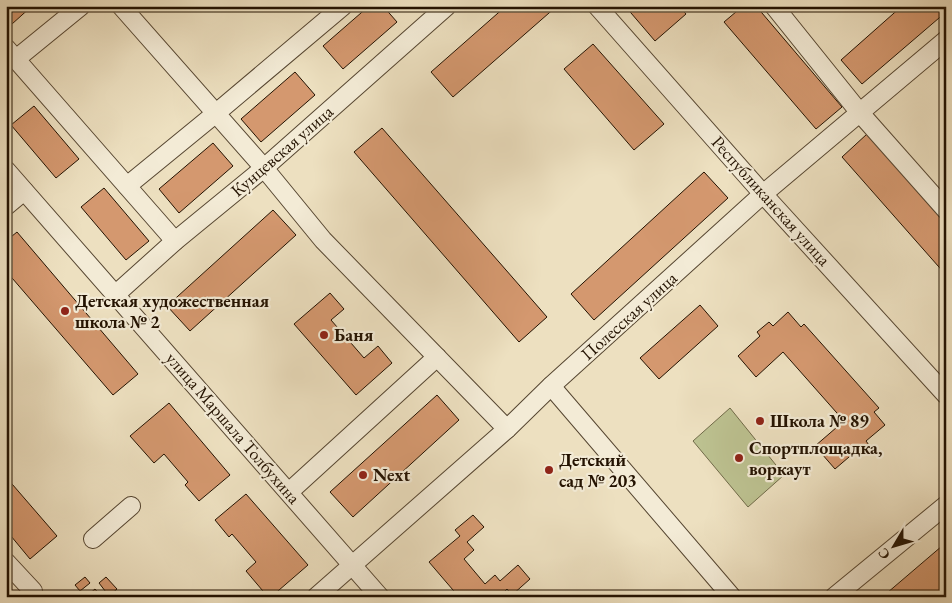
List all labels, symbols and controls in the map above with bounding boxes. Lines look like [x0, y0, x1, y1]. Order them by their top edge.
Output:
street label: Кунцевская улица [226, 99, 338, 201]
street label: Республиканская улица [707, 131, 836, 271]
street label: Полесская улица [576, 266, 682, 365]
place label: Детская художественная школа № 2 [75, 289, 270, 333]
marker: Детская художественная школа № 2 [59, 305, 71, 317]
place label: Баня [334, 323, 374, 346]
marker: Баня [318, 329, 330, 341]
street label: улица Маршала Толбухина [161, 347, 306, 509]
place label: Школа № 89 [770, 409, 869, 432]
marker: Школа № 89 [754, 415, 766, 427]
place label: Спортплощадка, воркаут [749, 436, 882, 480]
place label: Детский сад № 203 [559, 448, 637, 492]
marker: Спортплощадка, воркаут [733, 452, 745, 464]
place label: Next [373, 463, 410, 486]
marker: Детский сад № 203 [543, 464, 555, 476]
marker: Next [357, 469, 369, 481]
north arrow [870, 520, 920, 570]
text: С [874, 544, 894, 563]

